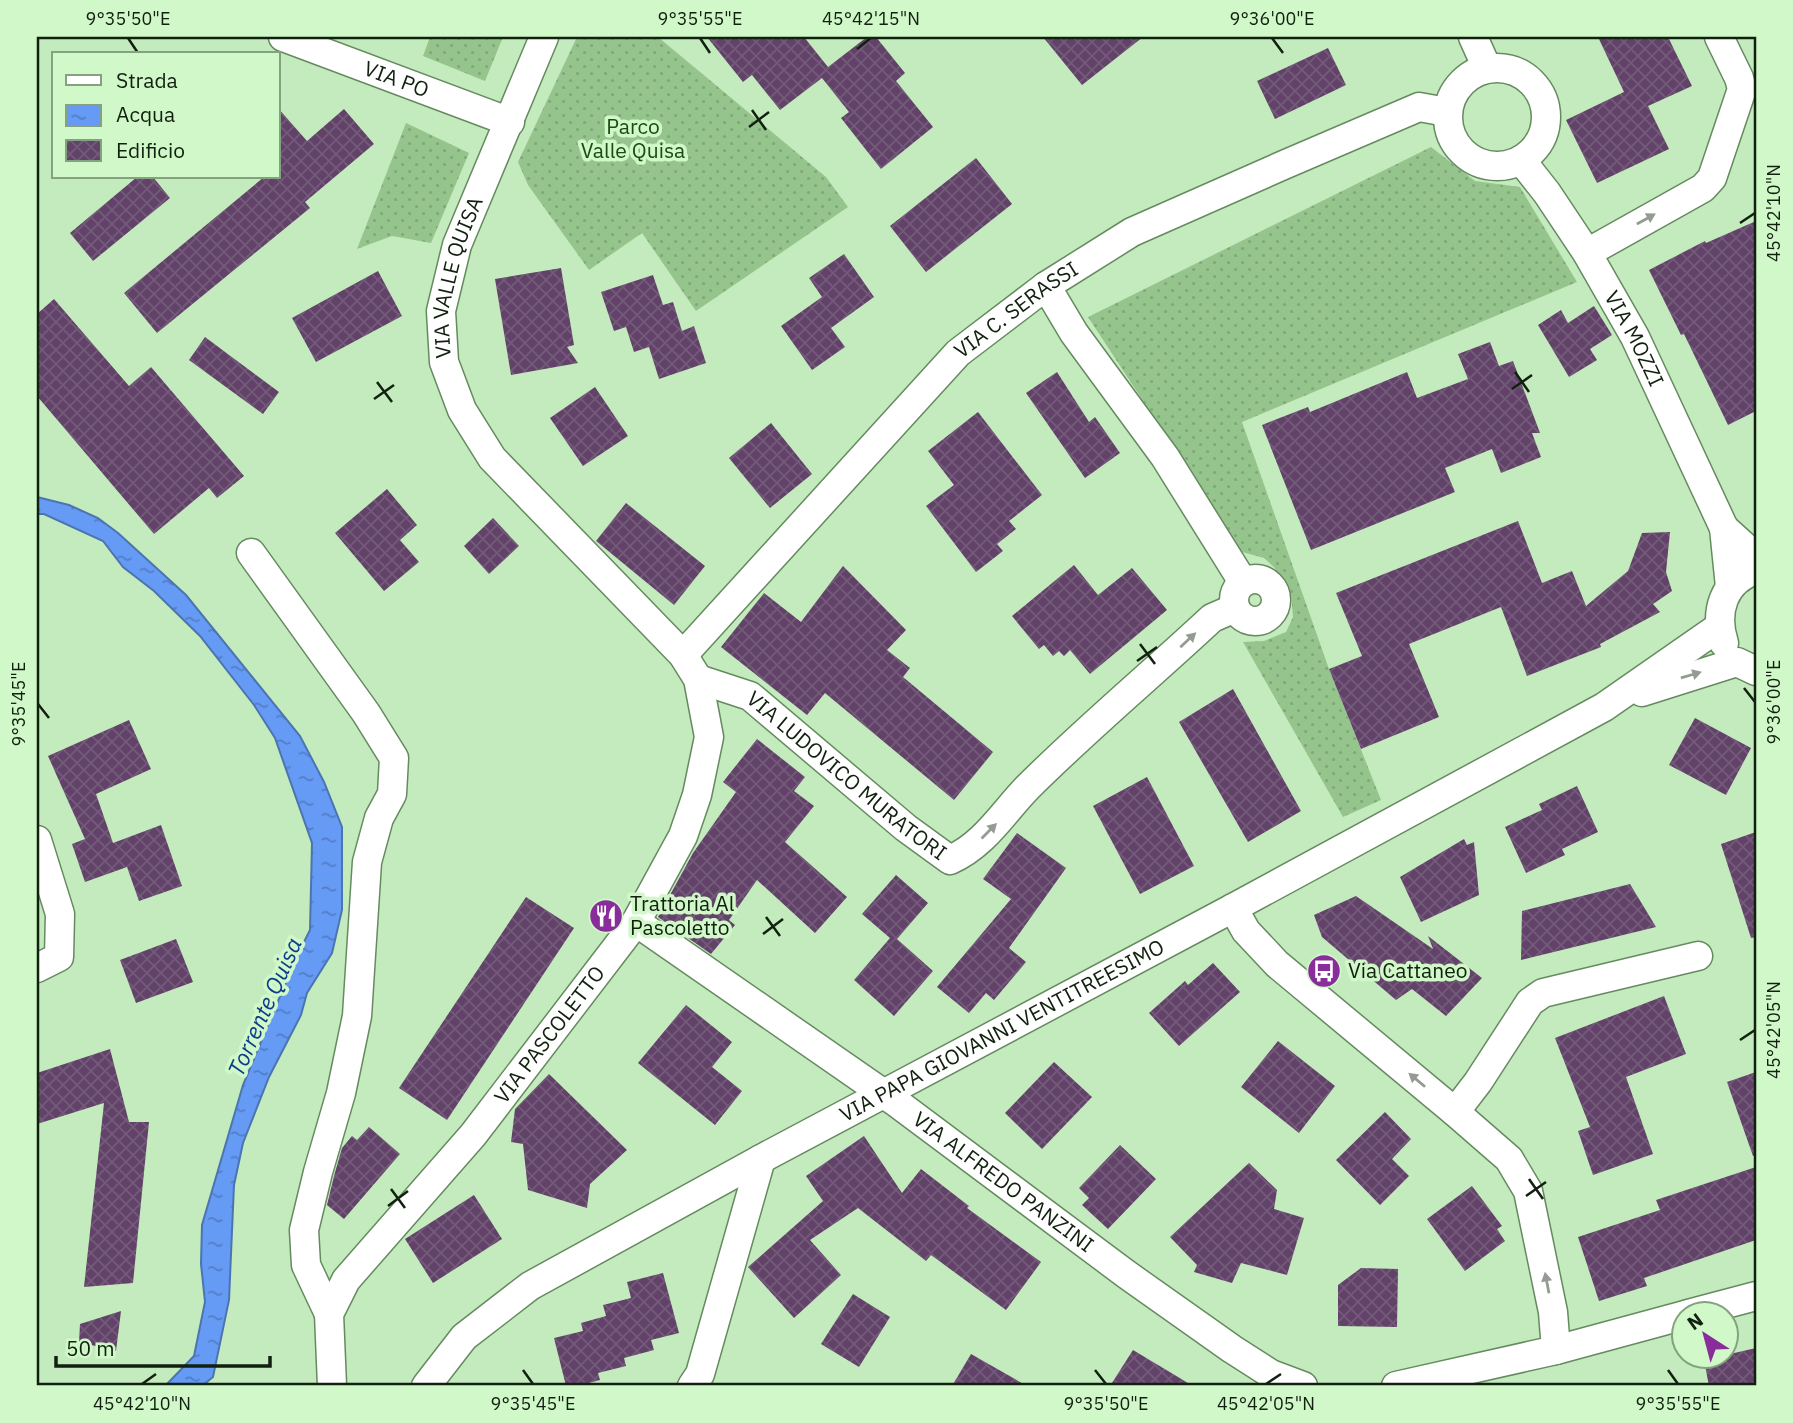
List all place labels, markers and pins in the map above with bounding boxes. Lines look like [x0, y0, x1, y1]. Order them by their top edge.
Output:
place label: Trattoria Al Pascoletto [630, 889, 735, 941]
restaurant icon: Trattoria Al Pascoletto [587, 897, 625, 935]
bus stop icon: Via Cattaneo [1305, 952, 1343, 990]
place label: Via Cattaneo [1348, 956, 1467, 984]

